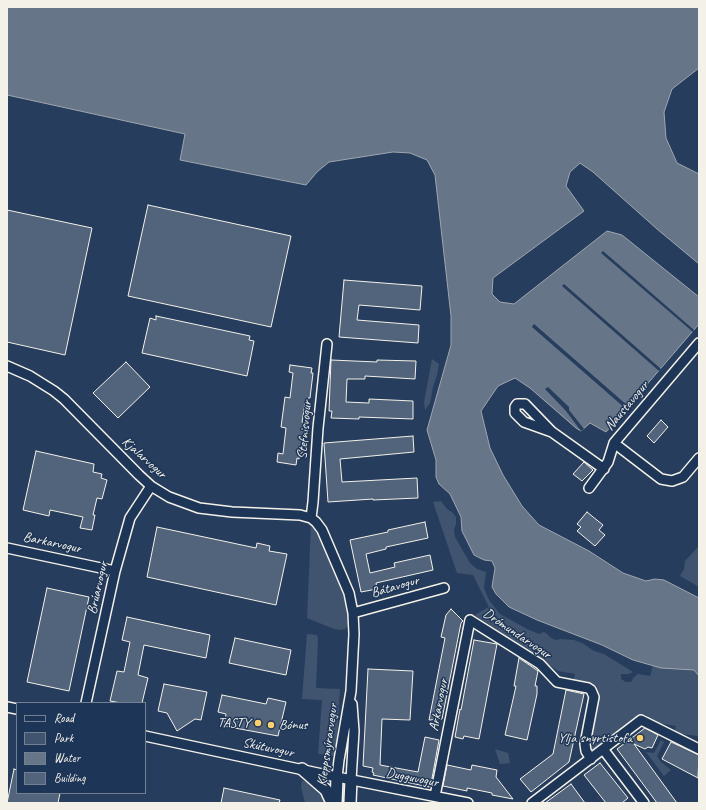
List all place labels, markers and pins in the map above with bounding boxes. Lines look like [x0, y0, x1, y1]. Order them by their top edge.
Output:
place label: TASTY [217, 715, 250, 731]
place label: Bónus [279, 717, 307, 733]
marker: TASTY [253, 718, 263, 728]
marker: Bónus [266, 720, 276, 730]
place label: Ylja snyrtistofa [558, 730, 632, 746]
marker: Ylja snyrtistofa [635, 733, 645, 743]

